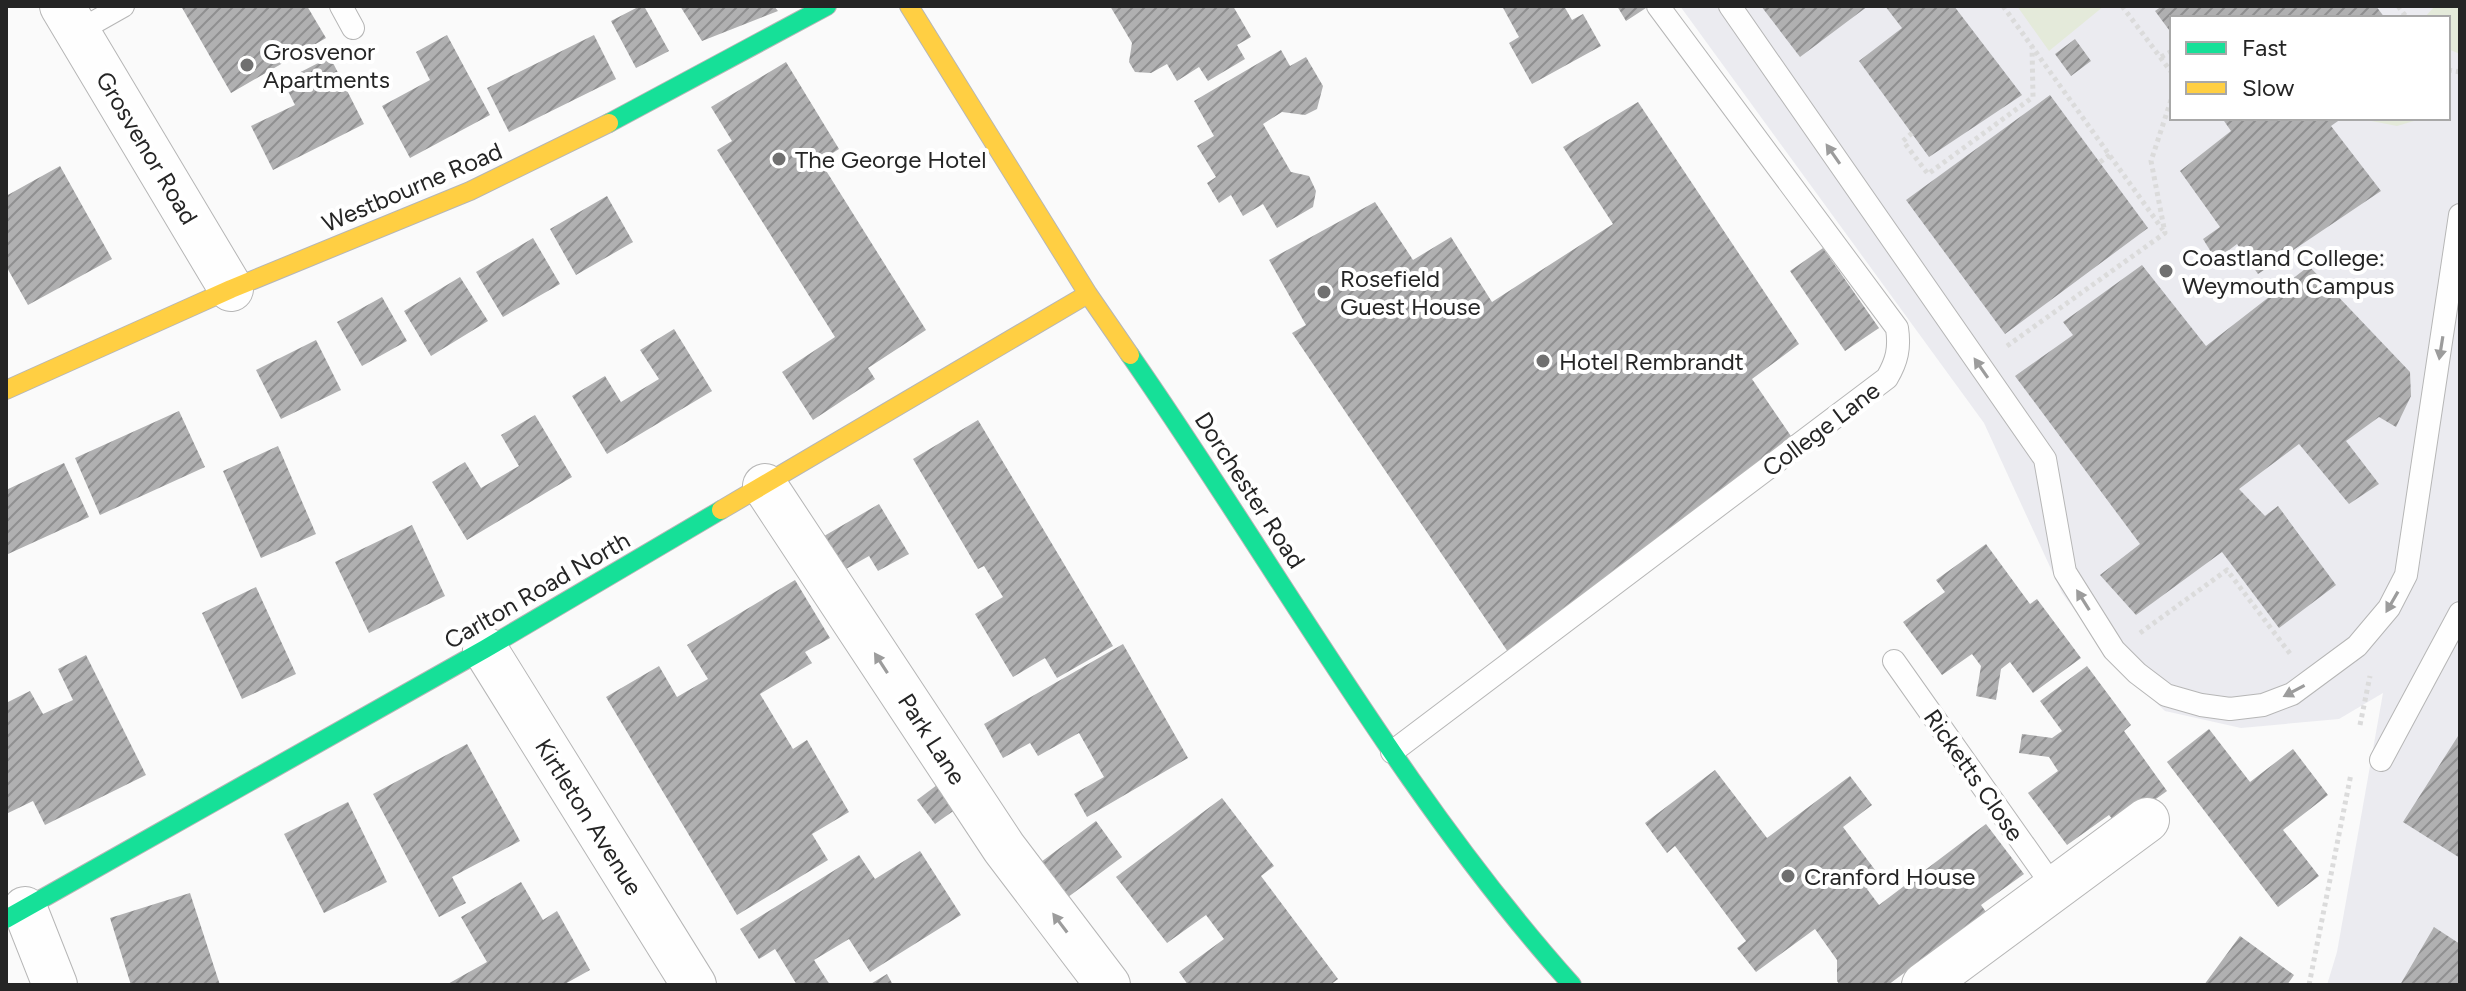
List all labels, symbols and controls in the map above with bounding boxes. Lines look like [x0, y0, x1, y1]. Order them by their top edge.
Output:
legend [2170, 16, 2450, 120]
text: Fast [2242, 33, 2287, 62]
place label: Grosvenor Apartments [263, 37, 390, 94]
marker: Grosvenor Apartments [238, 56, 256, 74]
street label: Grosvenor Road [90, 66, 204, 230]
text: Slow [2242, 73, 2295, 102]
street label: Westbourne Road [318, 136, 506, 238]
one-way arrow [1826, 144, 1841, 165]
place label: The George Hotel [795, 145, 987, 174]
marker: The George Hotel [770, 150, 788, 168]
place label: Coastland College: Weymouth Campus [2182, 243, 2394, 300]
marker: Coastland College: Weymouth Campus [2157, 262, 2175, 280]
place label: Rosefield Guest House [1340, 264, 1481, 321]
marker: Rosefield Guest House [1315, 283, 1333, 301]
one-way arrow [2434, 336, 2447, 361]
place label: Hotel Rembrandt [1559, 347, 1744, 376]
marker: Hotel Rembrandt [1534, 352, 1552, 370]
one-way arrow [1974, 357, 1989, 378]
street label: College Lane [1757, 376, 1885, 482]
street label: Dorchester Road [1189, 406, 1311, 574]
street label: Carlton Road North [439, 525, 635, 655]
one-way arrow [2075, 590, 2090, 611]
one-way arrow [2385, 591, 2399, 613]
one-way arrow [874, 652, 889, 673]
one-way arrow [2282, 685, 2305, 698]
street label: Park Lane [892, 688, 972, 790]
street label: Ricketts Close [1918, 704, 2030, 846]
street label: Kirtleton Avenue [529, 733, 649, 901]
place label: Cranford House [1804, 862, 1975, 891]
marker: Cranford House [1779, 867, 1797, 885]
one-way arrow [1053, 913, 1069, 933]

